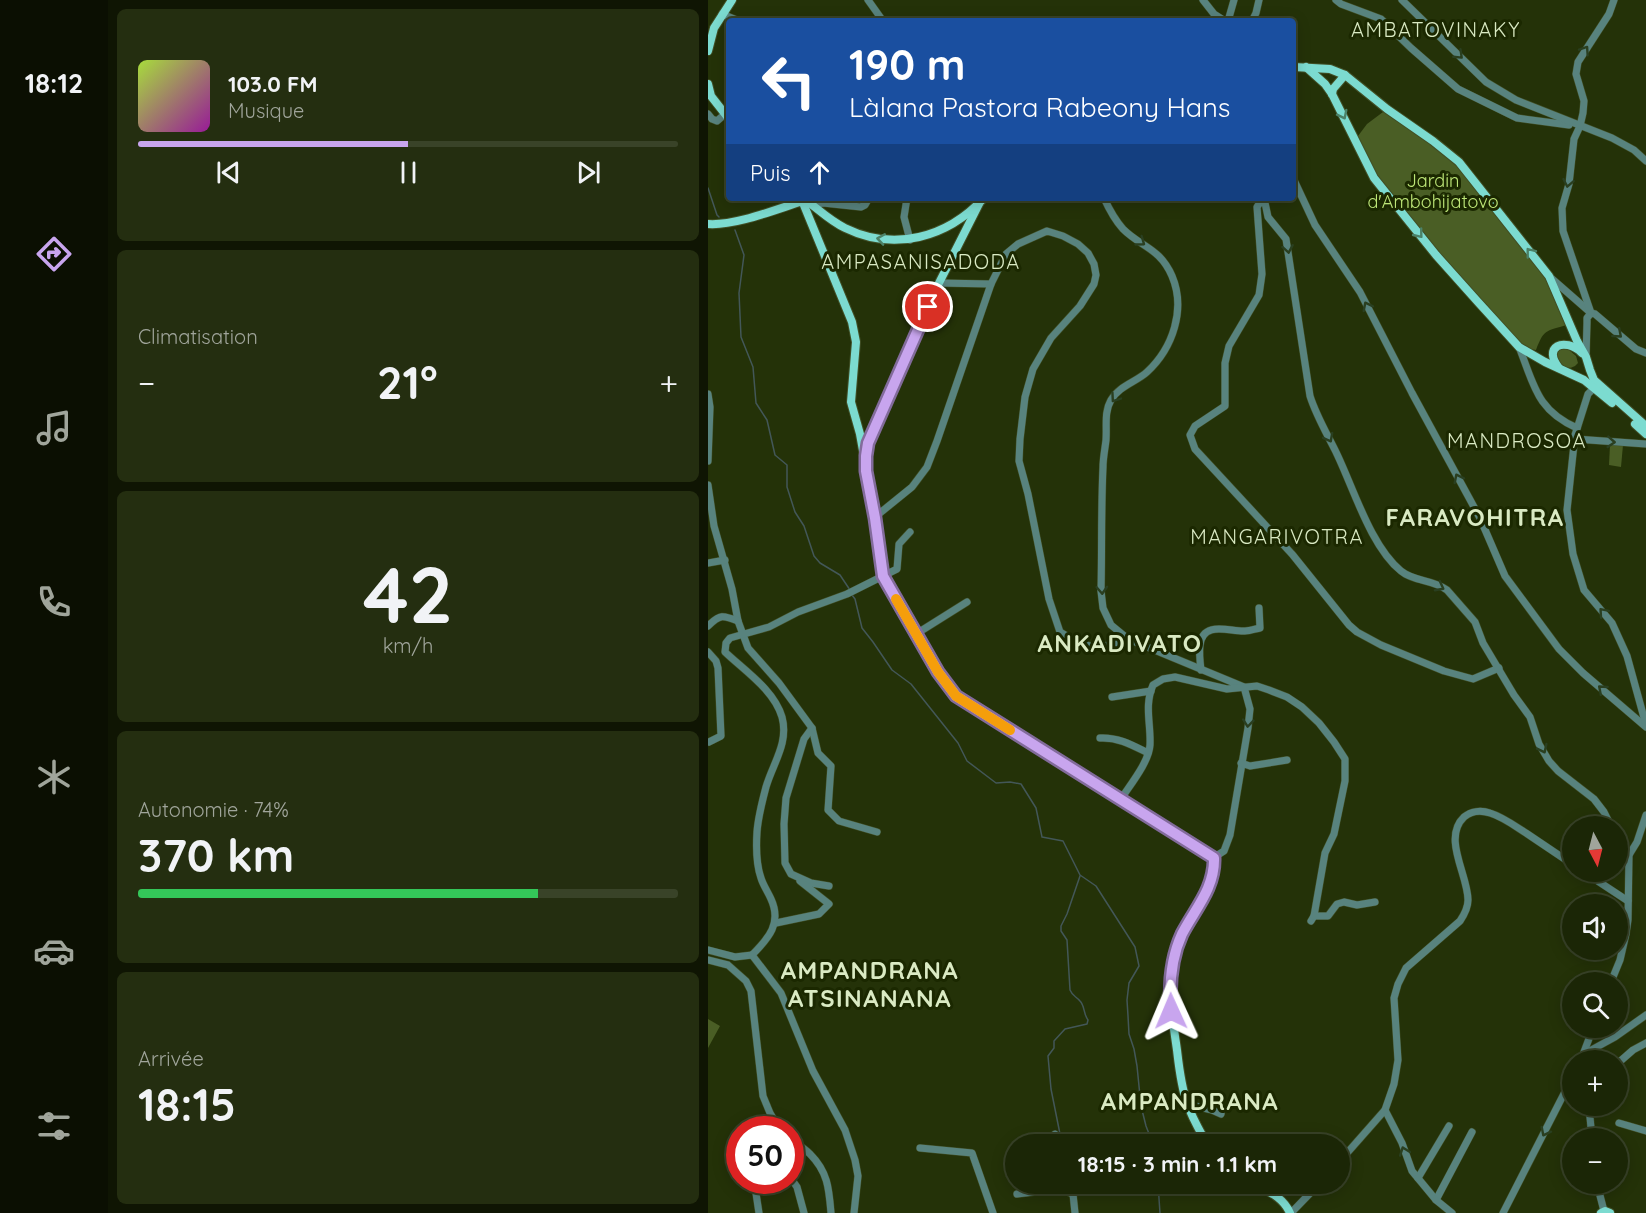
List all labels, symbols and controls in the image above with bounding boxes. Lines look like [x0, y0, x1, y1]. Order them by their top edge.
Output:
district label: AMBATOVINAKY [1351, 17, 1521, 42]
text: 190 m [849, 38, 965, 91]
icon: left [750, 42, 828, 120]
one-way arrow [1578, 46, 1589, 57]
one-way arrow [1452, 48, 1463, 59]
text: 18:12 [25, 66, 83, 100]
text: 103.0 FM [228, 70, 317, 98]
text: Làlana Pastora Rabeony Hans [849, 90, 1230, 124]
text: Musique [228, 98, 304, 123]
one-way arrow [1336, 109, 1347, 120]
icon: previous [212, 156, 245, 189]
icon: pause [392, 156, 425, 189]
icon: next [572, 156, 605, 189]
icon: ahead [803, 156, 836, 189]
text: Puis [750, 159, 791, 187]
park label: Jardin d'Ambohijatovo [1367, 169, 1499, 213]
one-way arrow [1562, 178, 1575, 188]
one-way arrow [1411, 227, 1422, 238]
icon: directions [33, 233, 75, 275]
one-way arrow [877, 233, 887, 246]
one-way arrow [1134, 235, 1145, 246]
one-way arrow [1281, 244, 1294, 254]
one-way arrow [1527, 248, 1538, 259]
district label: AMPASANISADODA [821, 249, 1021, 274]
pin [902, 281, 953, 332]
icon: arrive [911, 290, 944, 323]
one-way arrow [1363, 301, 1374, 312]
text: Climatisation [138, 324, 258, 349]
one-way arrow [1611, 327, 1622, 338]
text: 21° [377, 354, 438, 410]
text: − [138, 362, 155, 403]
text: + [659, 362, 678, 403]
one-way arrow [1111, 392, 1122, 403]
icon: music [33, 407, 75, 449]
district label: MANDROSOA [1447, 428, 1587, 453]
one-way arrow [1322, 432, 1333, 443]
one-way arrow [1606, 435, 1615, 448]
one-way arrow [1454, 474, 1465, 485]
district label: FARAVOHITRA [1385, 502, 1565, 532]
district label: MANGARIVOTRA [1190, 524, 1364, 549]
text: 42 [363, 545, 453, 643]
one-way arrow [1434, 580, 1444, 591]
icon: phone [33, 581, 75, 623]
one-way arrow [1095, 586, 1108, 595]
one-way arrow [1599, 608, 1610, 619]
district label: ANKADIVATO [1037, 628, 1203, 658]
text: km/h [383, 633, 433, 658]
one-way arrow [1598, 685, 1609, 696]
one-way arrow [1242, 719, 1255, 728]
one-way arrow [1535, 742, 1547, 753]
icon: climate [33, 756, 75, 798]
text: Autonomie · 74% [138, 797, 289, 822]
north arrow [1562, 816, 1628, 882]
map controls [1562, 816, 1628, 1194]
text: 370 km [138, 827, 294, 883]
button: sound [1562, 894, 1628, 960]
icon: car [33, 930, 75, 972]
district label: AMPANDRANA ATSINANANA [781, 955, 959, 1013]
button: search [1562, 972, 1628, 1038]
position arrow [1139, 979, 1203, 1043]
text: Arrivée [138, 1046, 204, 1071]
button: + [1562, 1050, 1628, 1116]
text: 18:15 [138, 1076, 236, 1132]
district label: AMPANDRANA [1101, 1086, 1279, 1116]
icon: filters [33, 1105, 75, 1147]
speed limit sign: 50 [726, 1116, 804, 1194]
one-way arrow [1540, 1126, 1552, 1137]
button: − [1562, 1128, 1628, 1194]
one-way arrow [1399, 1146, 1412, 1157]
text: 18:15 · 3 min · 1.1 km [1078, 1150, 1277, 1178]

